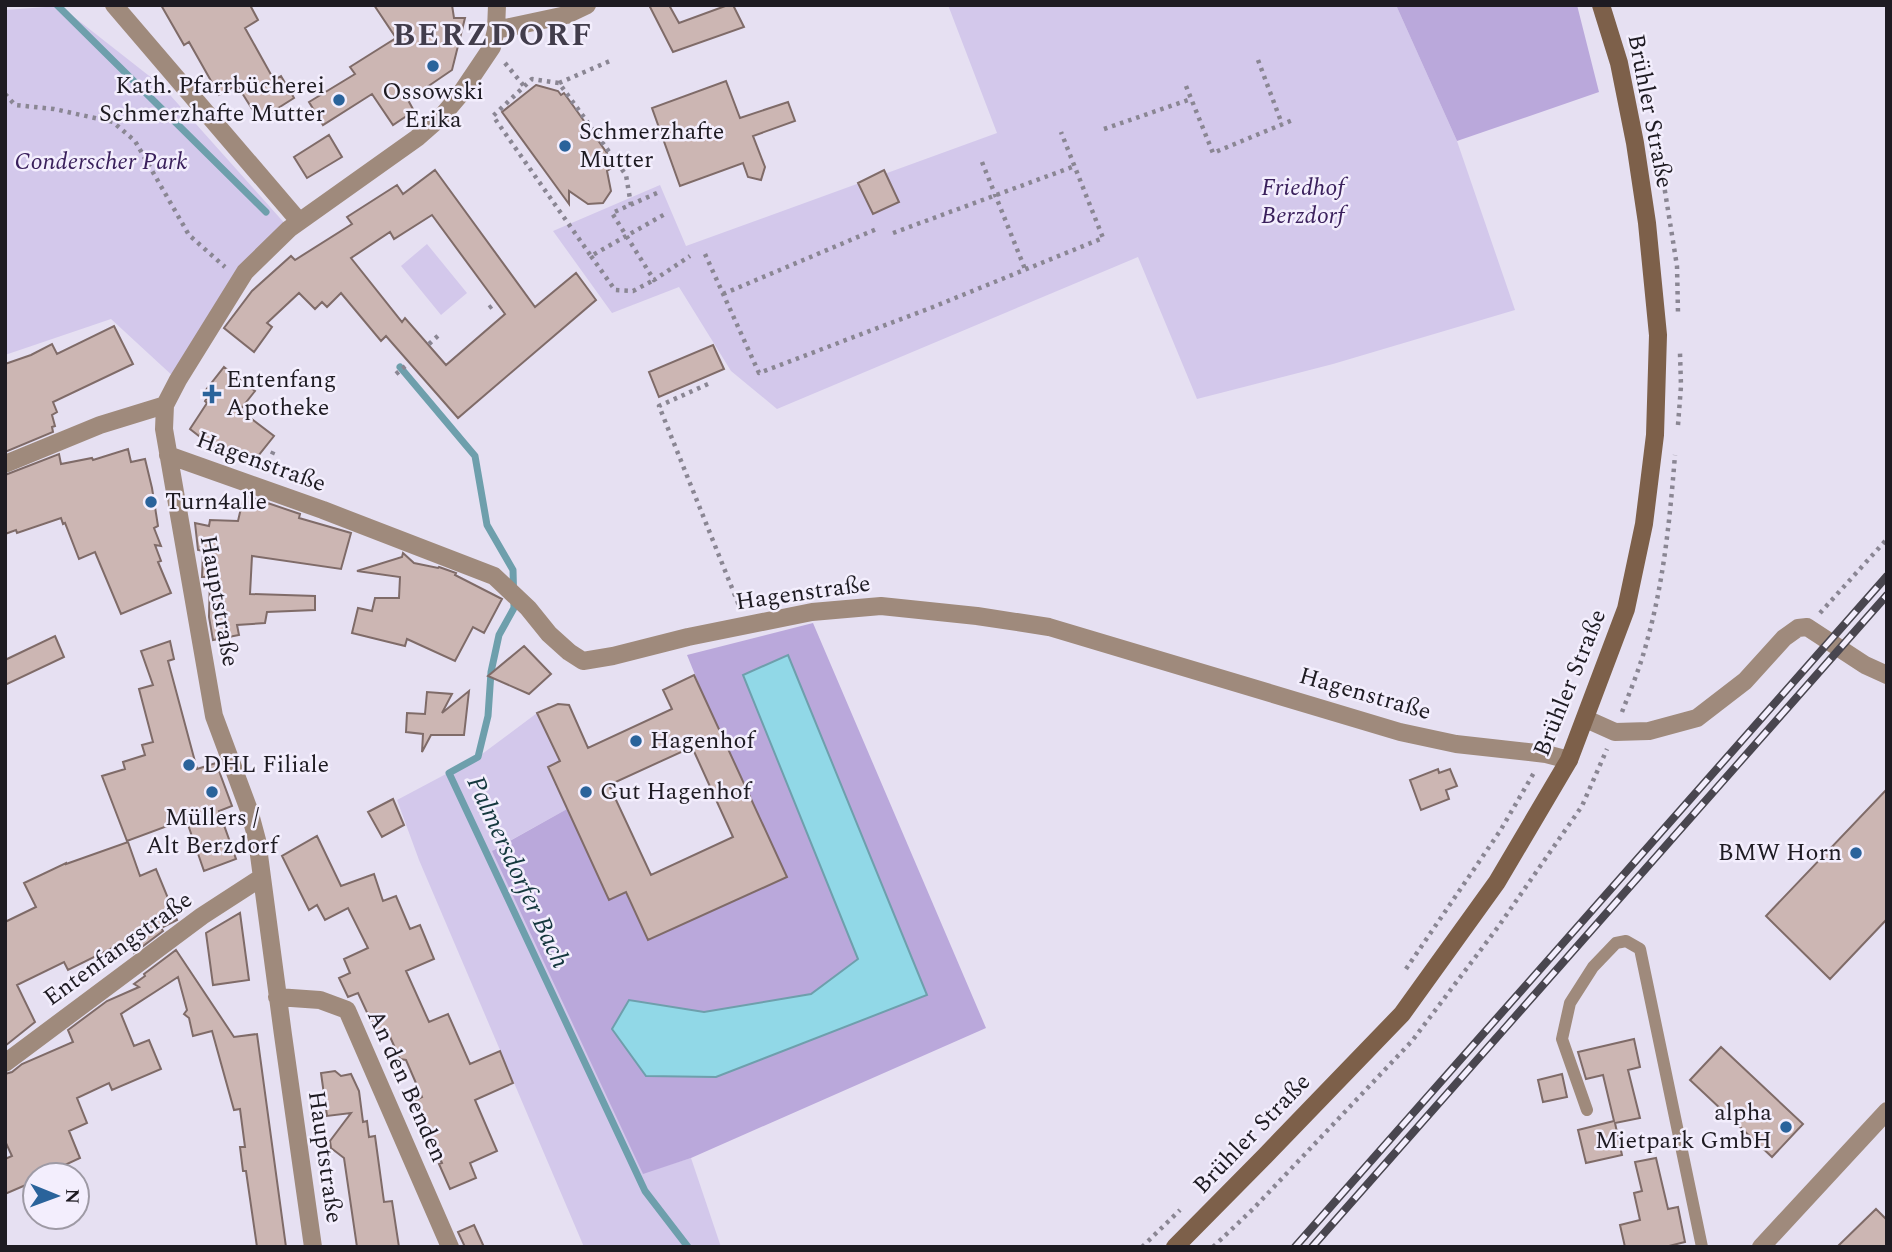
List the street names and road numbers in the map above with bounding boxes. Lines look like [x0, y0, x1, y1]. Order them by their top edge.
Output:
street label: Brühler Straße [1617, 31, 1683, 191]
street label: Hagenstraße [191, 422, 331, 502]
street label: Hauptstraße [190, 532, 248, 670]
street label: Hagenstraße [733, 566, 873, 620]
street label: Brühler Straße [1524, 604, 1616, 762]
street label: Hagenstraße [1295, 658, 1435, 730]
street label: Entenfangstraße [36, 883, 200, 1015]
street label: An den Benden [357, 1004, 457, 1168]
street label: Brühler Straße [1185, 1065, 1319, 1203]
street label: Hauptstraße [298, 1089, 352, 1225]

